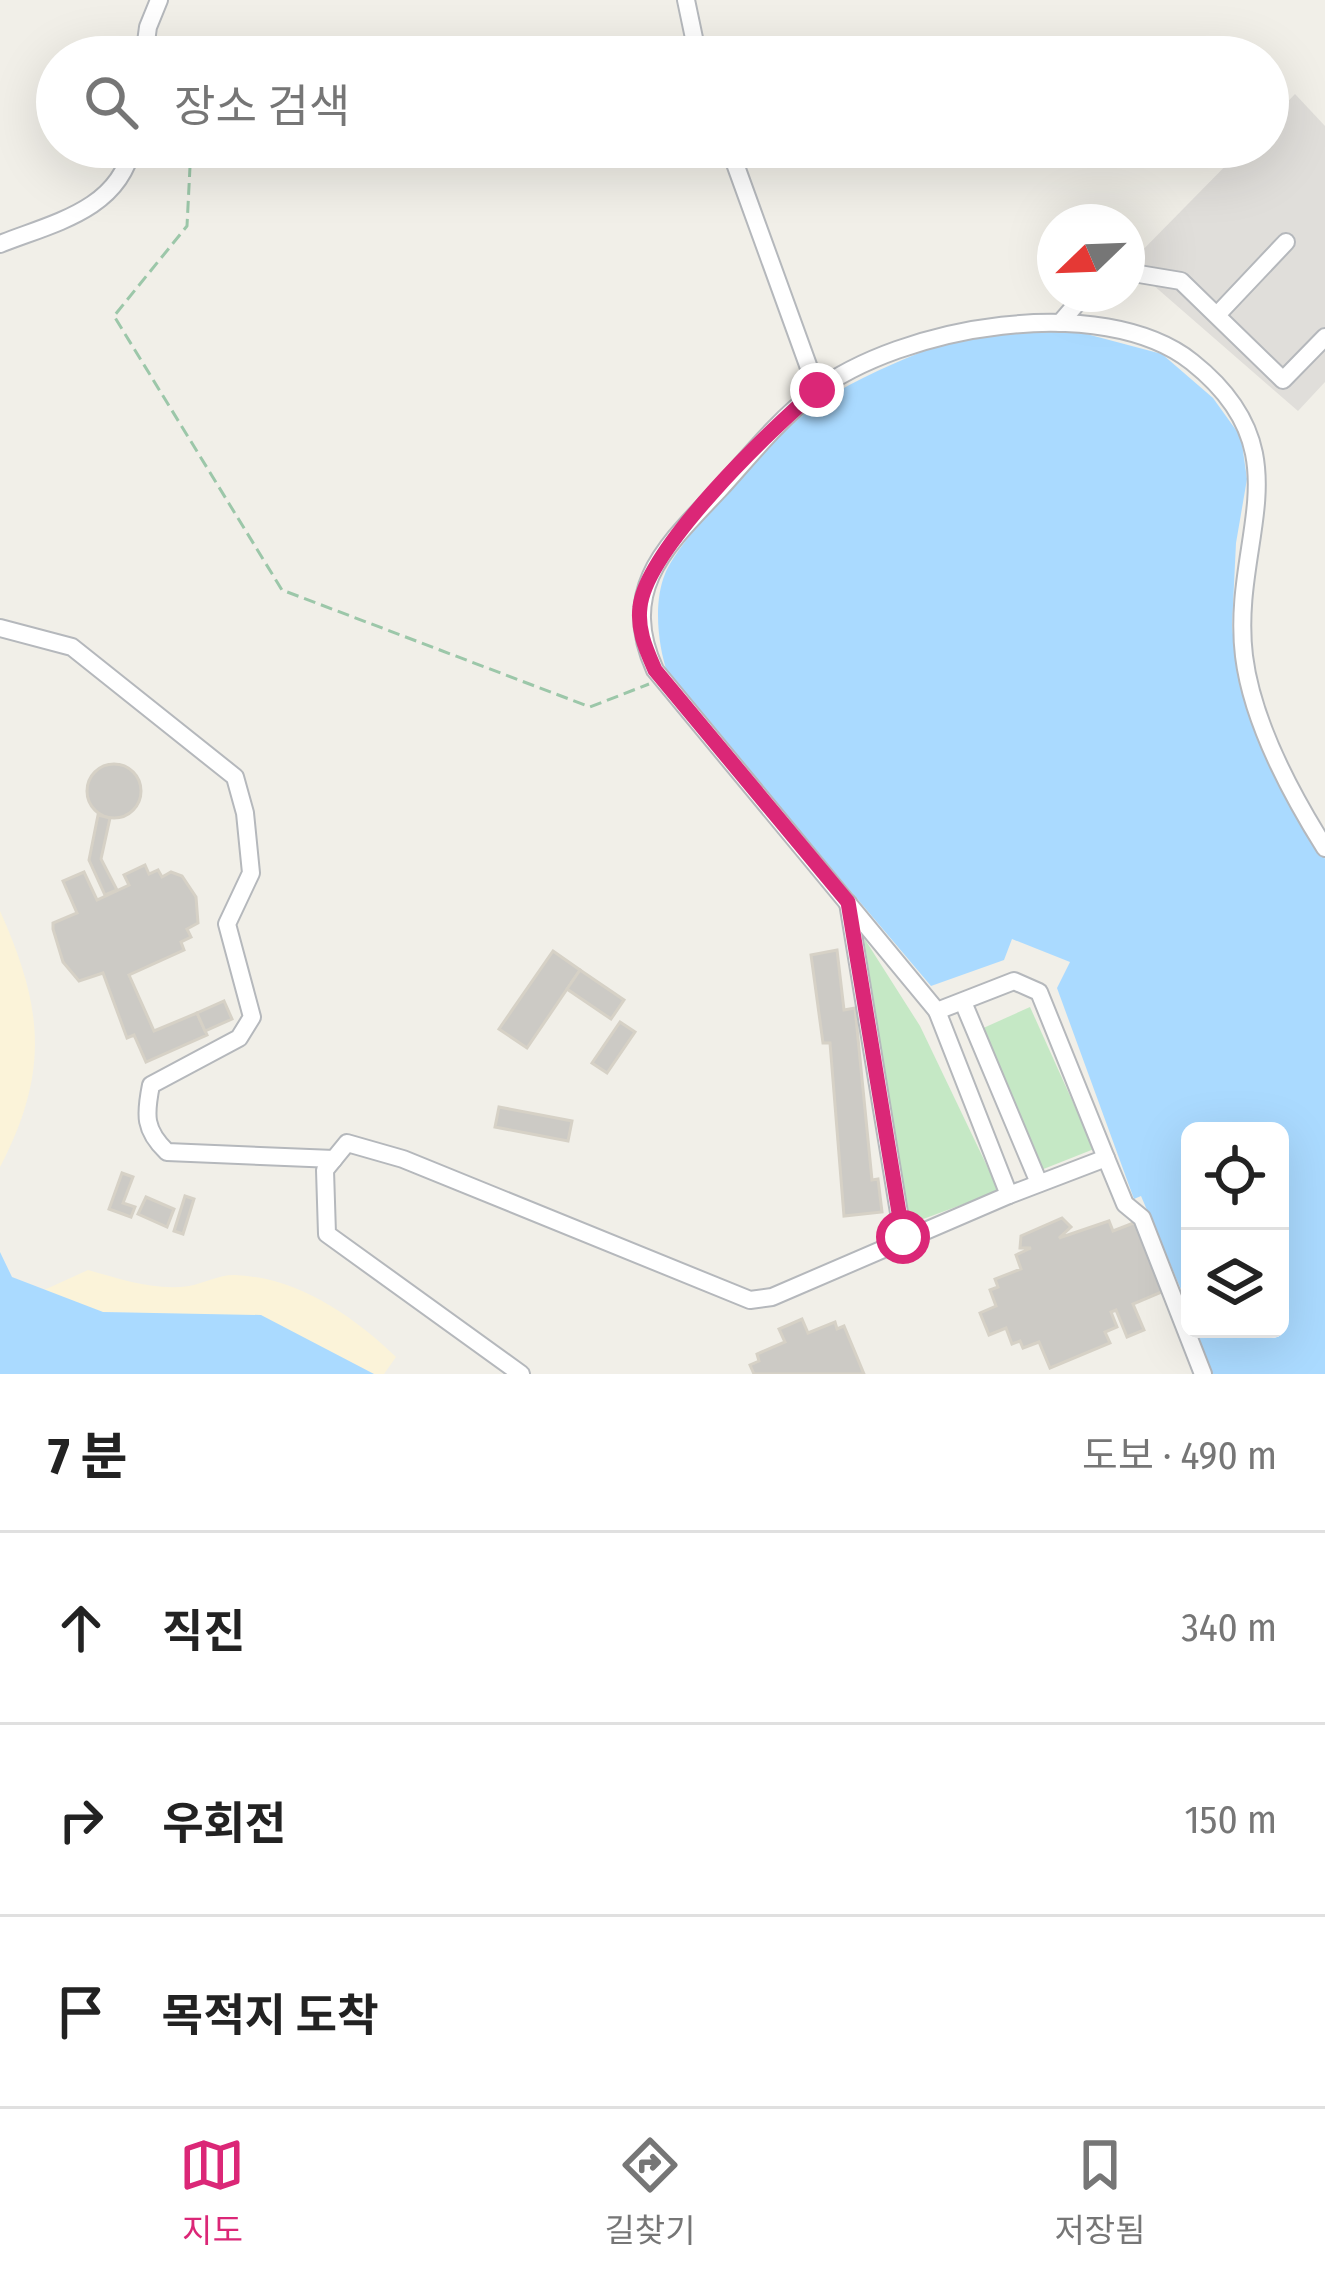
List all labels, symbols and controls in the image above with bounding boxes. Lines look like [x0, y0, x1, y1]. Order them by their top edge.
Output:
search box [36, 36, 1289, 168]
icon: search [78, 69, 144, 135]
text: 장소 검색 [174, 80, 350, 134]
north arrow [1037, 204, 1145, 312]
route end [790, 363, 844, 417]
map controls [1181, 1122, 1289, 1338]
button: locate [1181, 1122, 1289, 1230]
route start [876, 1210, 930, 1264]
button: layers [1181, 1230, 1289, 1338]
text: 7 분 [48, 1426, 127, 1488]
text: 도보 · 490 m [1082, 1433, 1277, 1479]
icon: ahead [48, 1595, 114, 1661]
text: 직진 [162, 1605, 245, 1659]
text: 340 m [1181, 1605, 1277, 1651]
icon: right [48, 1787, 114, 1853]
text: 우회전 [162, 1797, 286, 1851]
text: 150 m [1184, 1797, 1277, 1843]
icon: arrive [48, 1979, 114, 2045]
text: 목적지 도착 [162, 1989, 378, 2043]
tab: 지도 [179, 2132, 245, 2252]
tab: 길찾기 [604, 2132, 696, 2252]
tab: 저장됨 [1054, 2132, 1146, 2252]

